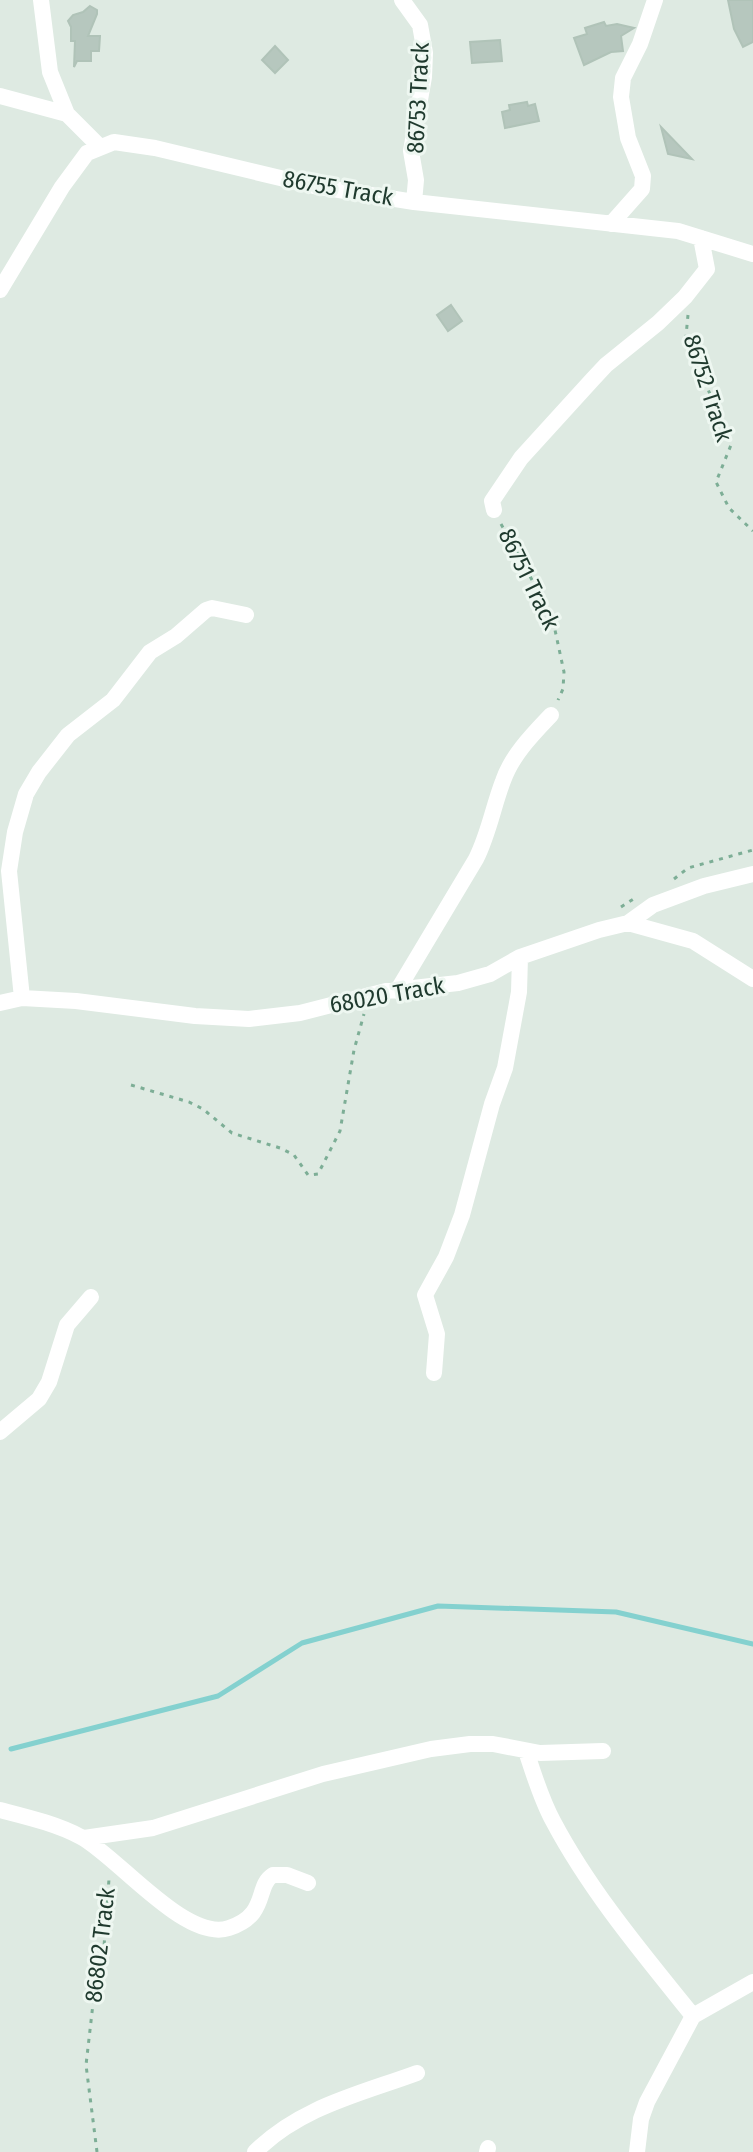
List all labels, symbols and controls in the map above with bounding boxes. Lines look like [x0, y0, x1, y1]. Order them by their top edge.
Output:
street label: 86753 Track [401, 41, 435, 154]
street label: 86755 Track [281, 165, 396, 212]
street label: 86752 Track [678, 331, 739, 446]
street label: 86751 Track [493, 524, 566, 635]
street label: 68020 Track [327, 971, 447, 1019]
street label: 86802 Track [79, 1885, 121, 2004]

